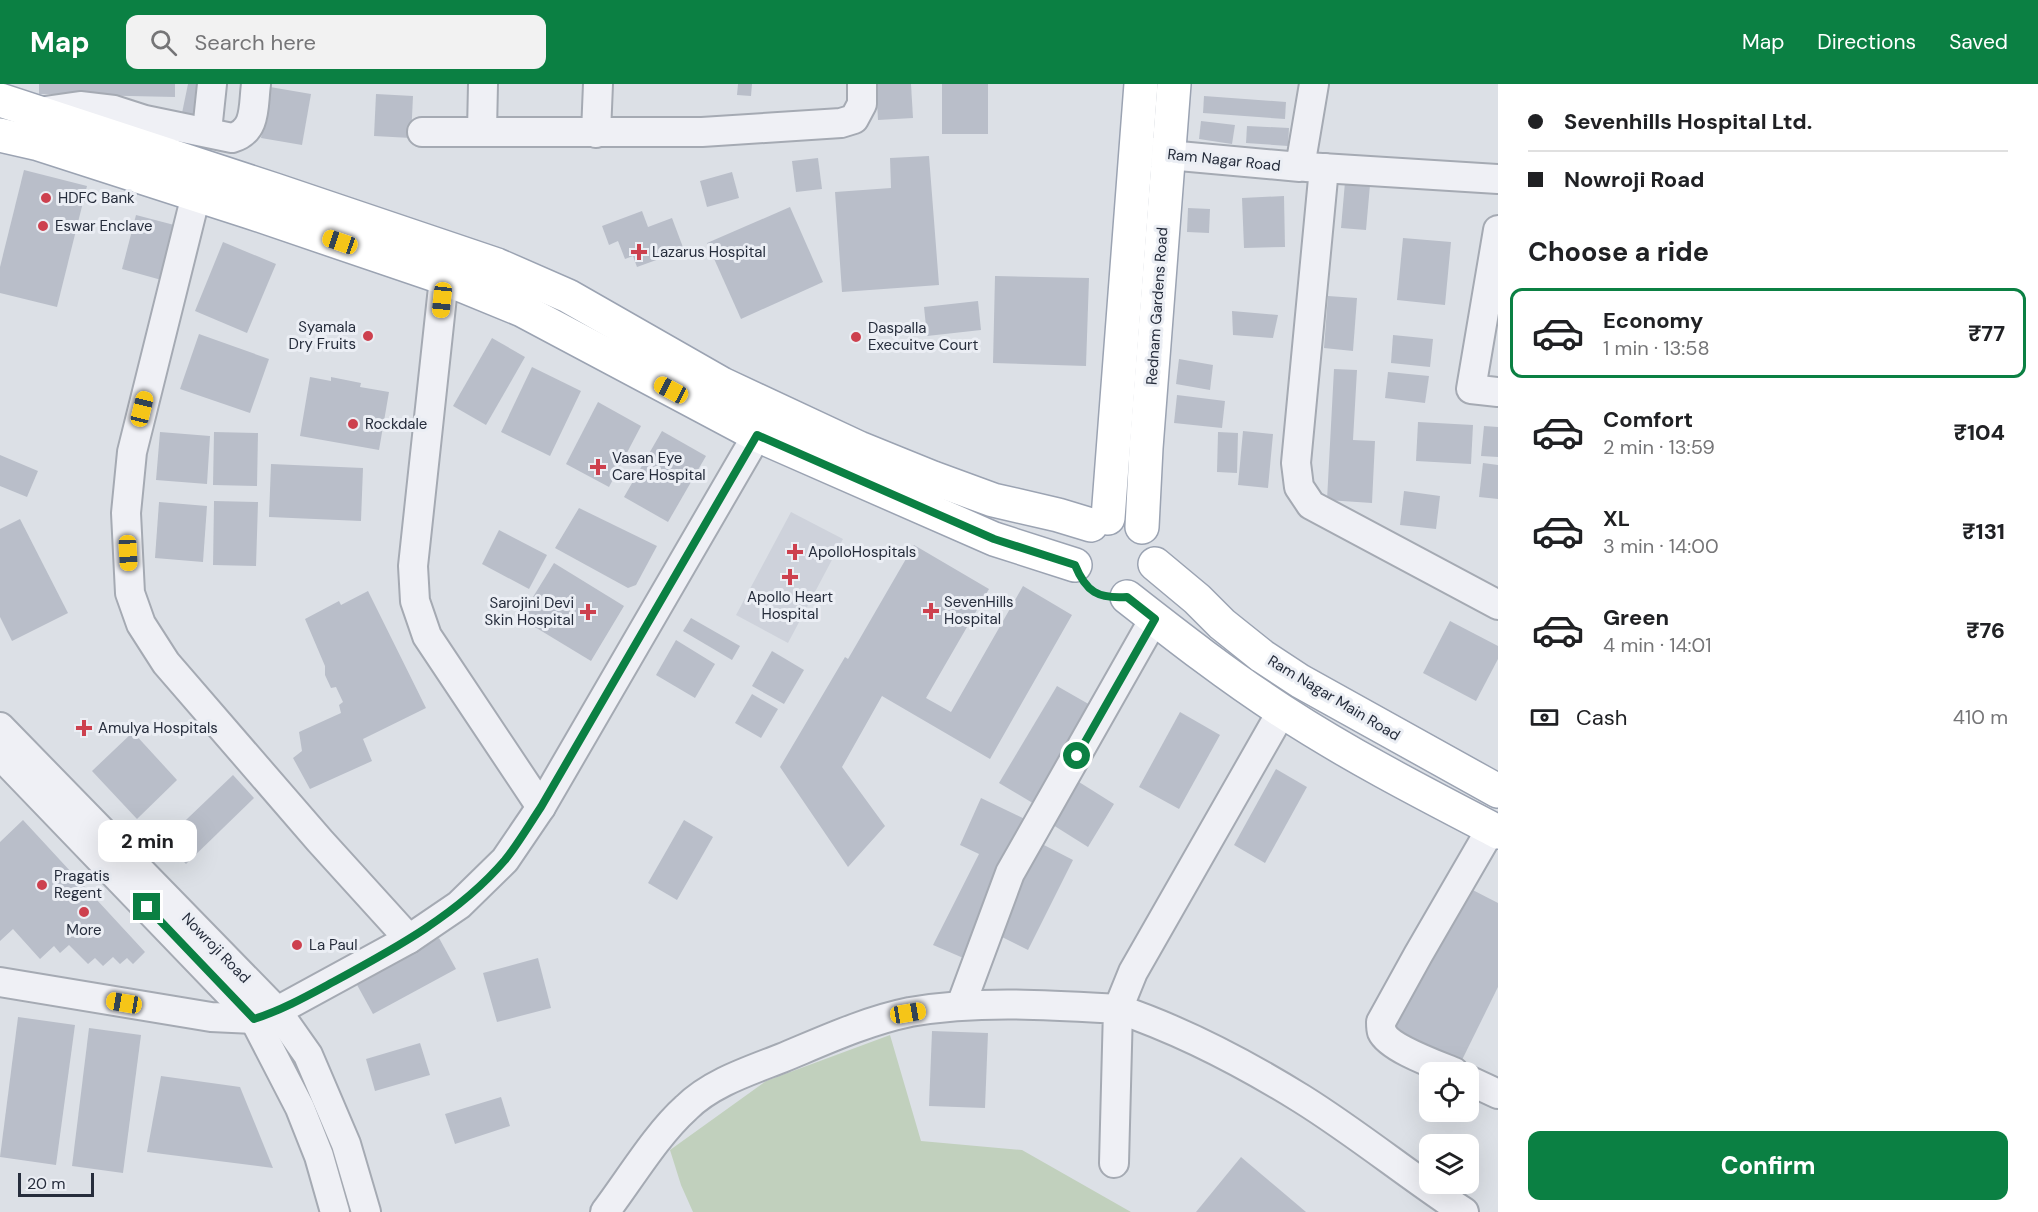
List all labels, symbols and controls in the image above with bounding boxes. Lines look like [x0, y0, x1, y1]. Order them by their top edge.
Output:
search box [126, 15, 546, 69]
text: Map [30, 24, 90, 61]
icon: search [147, 26, 180, 59]
text: Search here [195, 28, 316, 57]
text: Map [1742, 28, 1784, 56]
text: Directions [1817, 28, 1916, 56]
text: Saved [1949, 28, 2008, 56]
text: Sevenhills Hospital Ltd. [1564, 107, 1812, 136]
street label: Ram Nagar Road [1166, 144, 1282, 176]
text: Nowroji Road [1564, 165, 1705, 194]
place label: HDFC Bank [58, 188, 135, 208]
marker: HDFC Bank [39, 191, 53, 205]
place label: Eswar Enclave [55, 216, 153, 236]
marker: Eswar Enclave [36, 219, 50, 233]
street label: Rednam Gardens Road [1142, 226, 1172, 386]
car [320, 228, 360, 256]
text: Choose a ride [1528, 234, 1709, 269]
place label: Lazarus Hospital [652, 242, 766, 262]
marker: Lazarus Hospital [630, 243, 648, 261]
car [431, 281, 453, 319]
icon: car [1531, 306, 1585, 360]
text: Economy [1603, 306, 1703, 335]
place label: Syamala Dry Fruits [289, 317, 356, 354]
place label: Daspalla Execuitve Court [868, 318, 979, 355]
text: ₹77 [1968, 319, 2005, 348]
marker: Syamala Dry Fruits [361, 329, 375, 343]
marker: Daspalla Execuitve Court [849, 330, 863, 344]
text: 1 min · 13:58 [1603, 335, 1710, 361]
car [651, 374, 691, 406]
car [129, 389, 155, 429]
icon: car [1531, 405, 1585, 459]
text: Comfort [1603, 405, 1693, 434]
place label: Rockdale [365, 414, 427, 434]
marker: Rockdale [346, 417, 360, 431]
text: ₹104 [1953, 418, 2005, 447]
text: 2 min · 13:59 [1603, 434, 1715, 460]
place label: Vasan Eye Care Hospital [612, 448, 706, 485]
marker: Vasan Eye Care Hospital [589, 458, 607, 476]
icon: car [1531, 504, 1585, 558]
text: XL [1603, 504, 1630, 533]
text: ₹131 [1962, 517, 2005, 546]
text: 3 min · 14:00 [1603, 533, 1719, 559]
car [118, 535, 138, 571]
place label: ApolloHospitals [808, 542, 916, 562]
marker: ApolloHospitals [786, 543, 804, 561]
marker: Apollo Heart Hospital [781, 568, 799, 586]
place label: Apollo Heart Hospital [747, 587, 833, 624]
place label: SevenHills Hospital [944, 592, 1014, 629]
place label: Sarojini Devi Skin Hospital [485, 593, 574, 630]
marker: SevenHills Hospital [922, 602, 940, 620]
marker: Sarojini Devi Skin Hospital [579, 603, 597, 621]
icon: car [1531, 603, 1585, 657]
text: Green [1603, 603, 1669, 632]
text: ₹76 [1966, 616, 2005, 645]
text: 4 min · 14:01 [1603, 632, 1712, 658]
street label: Ram Nagar Main Road [1264, 651, 1404, 745]
icon: cash [1528, 701, 1561, 734]
text: Cash [1576, 703, 1627, 732]
text: 410 m [1953, 704, 2008, 730]
place label: Amulya Hospitals [98, 718, 218, 738]
marker: Amulya Hospitals [75, 719, 93, 737]
route start [1063, 742, 1090, 769]
callout: 2 min [98, 820, 196, 862]
text: 2 min [121, 828, 174, 854]
place label: Pragatis Regent [54, 866, 110, 903]
marker: Pragatis Regent [35, 878, 49, 892]
route end [133, 893, 160, 920]
marker: More [77, 905, 91, 919]
street label: Nowroji Road [177, 908, 255, 988]
place label: More [66, 920, 102, 940]
place label: La Paul [309, 935, 358, 955]
marker: La Paul [290, 938, 304, 952]
car [105, 991, 143, 1015]
car [889, 1001, 927, 1025]
map controls [1419, 1062, 1479, 1194]
button: locate [1419, 1062, 1479, 1122]
button: Confirm [1528, 1131, 2008, 1200]
button: layers [1419, 1134, 1479, 1194]
scale bar [18, 1170, 94, 1198]
text: 20 m [27, 1173, 66, 1194]

